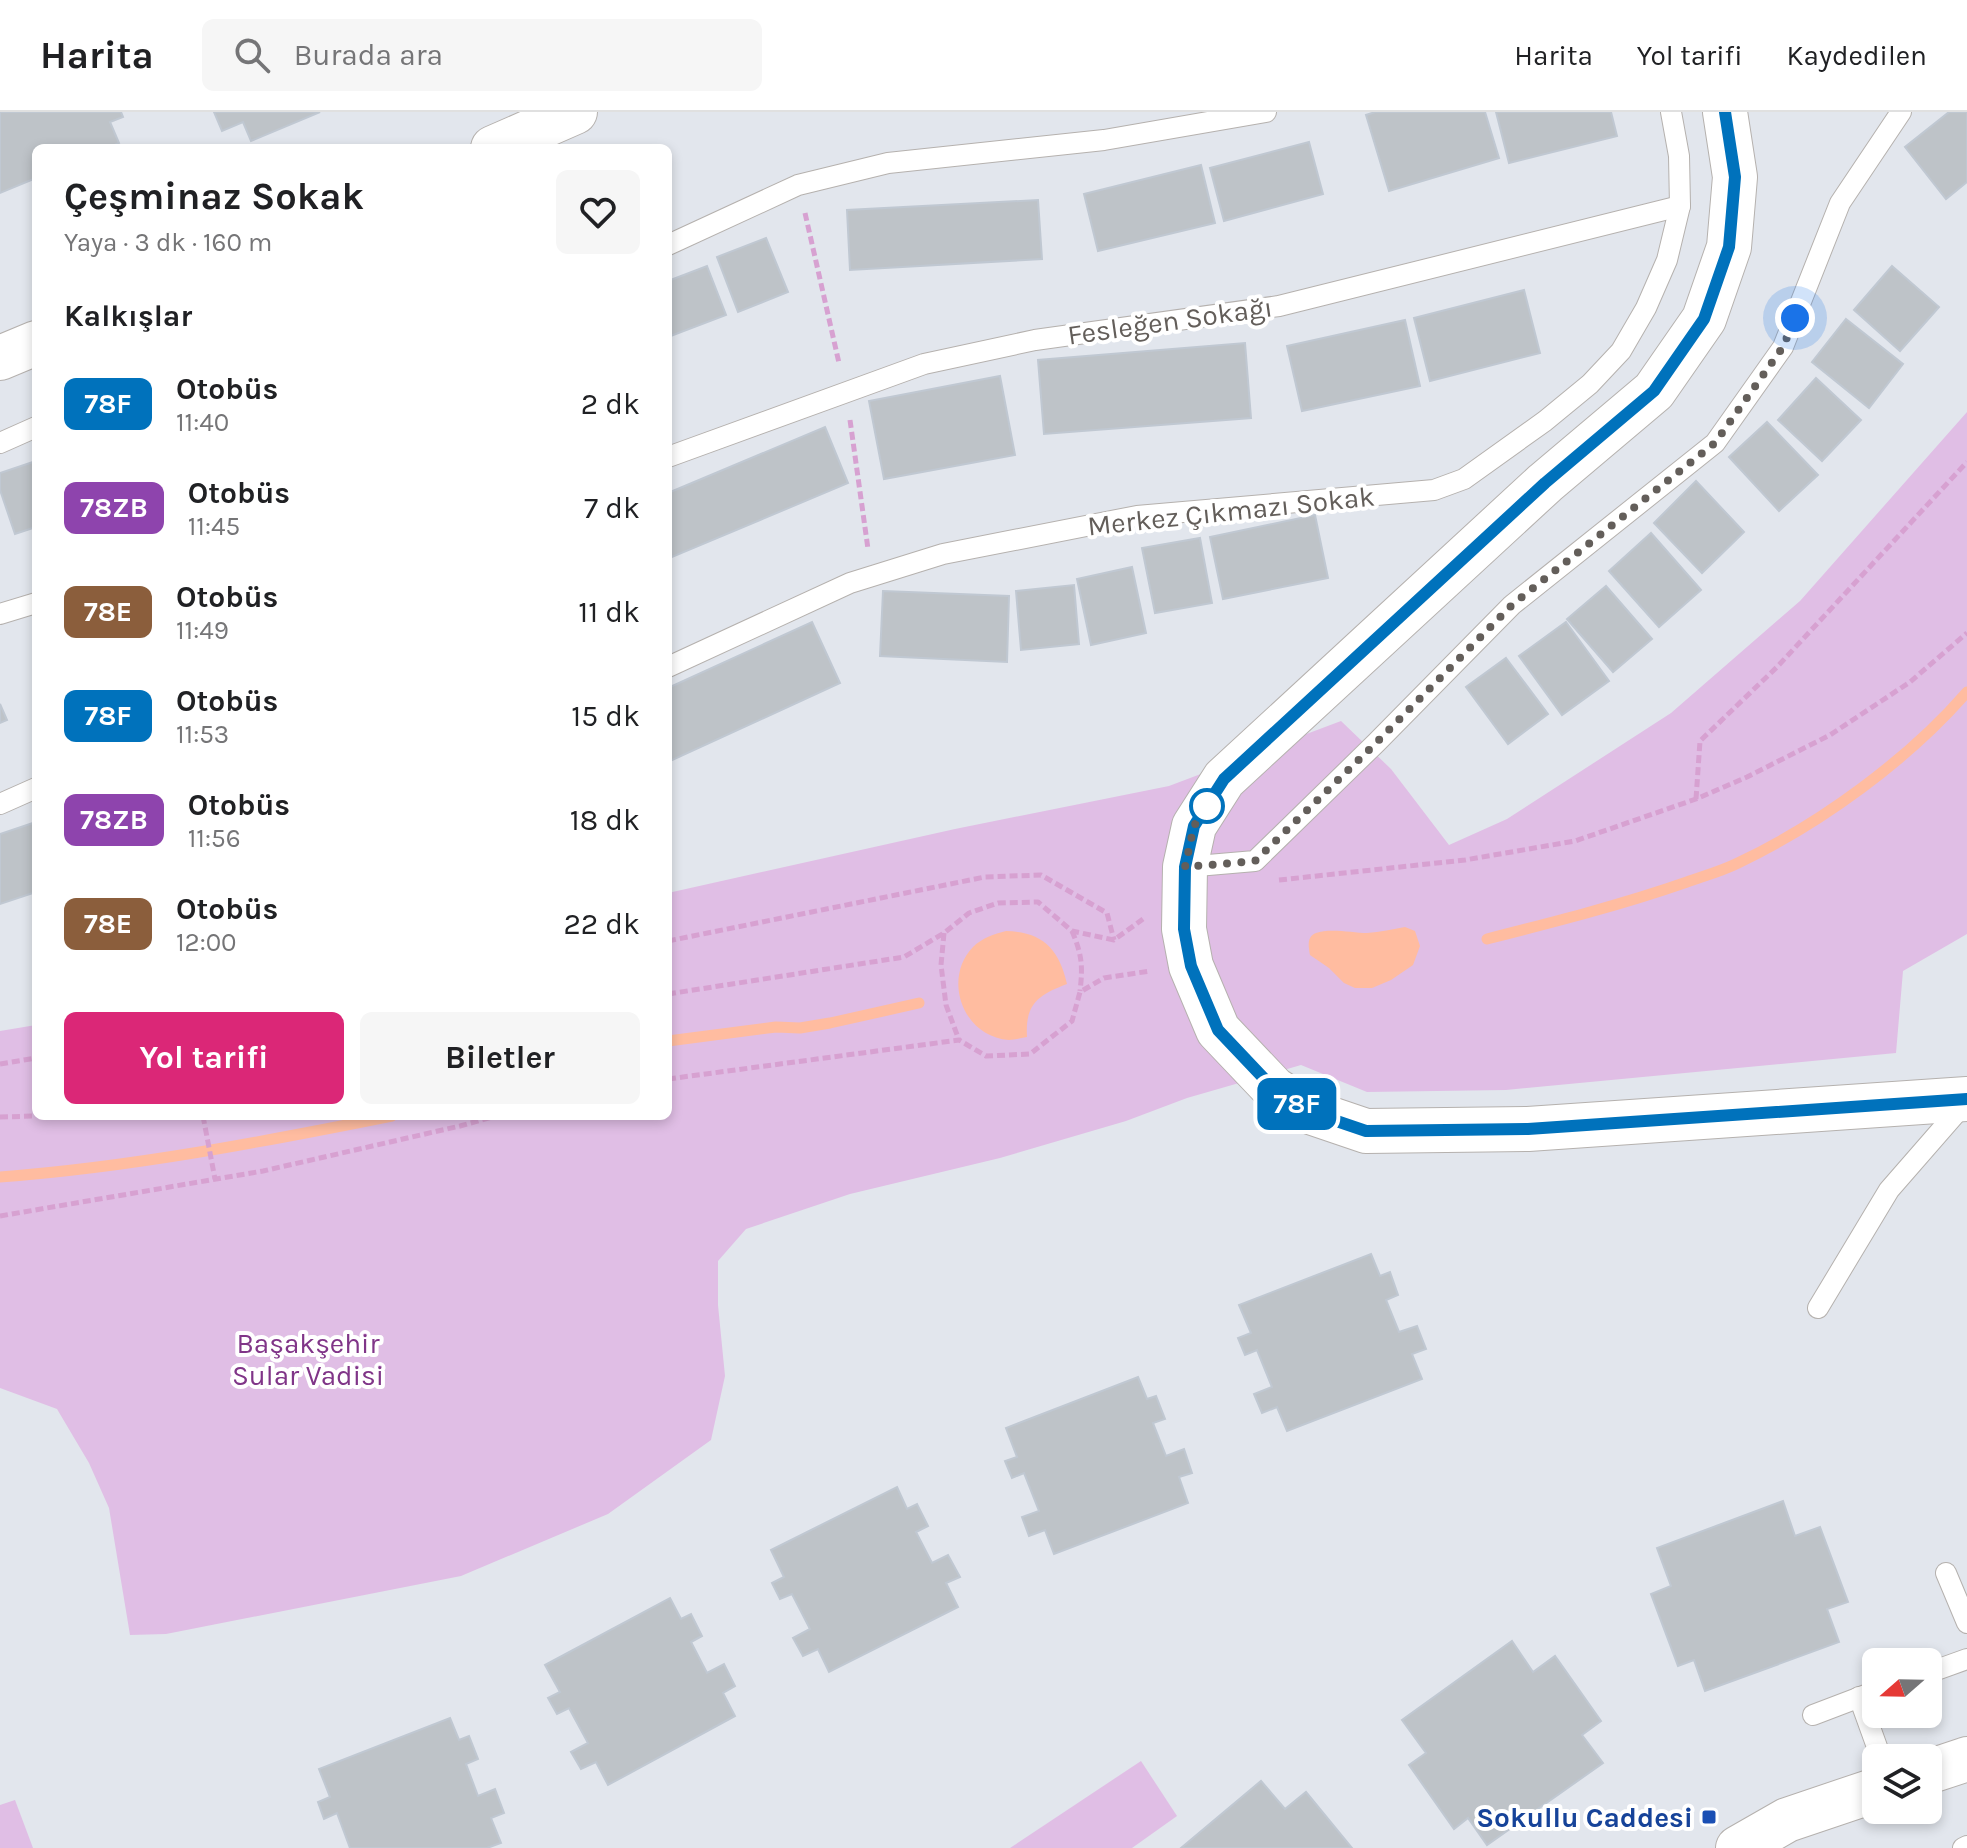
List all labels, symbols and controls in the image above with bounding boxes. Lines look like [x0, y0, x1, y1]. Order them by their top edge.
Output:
search box [202, 19, 762, 91]
text: Harita [40, 33, 154, 78]
icon: search [230, 33, 274, 77]
text: Burada ara [294, 37, 443, 73]
text: Harita [1514, 39, 1593, 72]
text: Yol tarifi [1637, 39, 1743, 72]
text: Kaydedilen [1787, 39, 1927, 72]
button: heart [556, 170, 640, 254]
text: Çeşminaz Sokak [64, 174, 364, 219]
text: Yaya · 3 dk · 160 m [64, 227, 272, 258]
street label: Fesleğen Sokağı [1065, 290, 1275, 352]
text: Kalkışlar [64, 298, 192, 334]
your location [1775, 298, 1815, 338]
text: Otobüs [176, 371, 278, 407]
text: 2 dk [581, 386, 640, 422]
text: 78F [84, 387, 132, 420]
text: 11:40 [176, 407, 229, 438]
text: Otobüs [188, 475, 290, 511]
street label: Merkez Çıkmazı Sokak [1086, 480, 1376, 542]
text: 7 dk [584, 490, 640, 526]
text: 78ZB [80, 491, 148, 524]
text: 11:45 [188, 511, 240, 542]
text: Otobüs [176, 579, 278, 615]
text: 11 dk [578, 594, 640, 630]
text: 78E [84, 595, 132, 628]
text: 11:49 [176, 615, 229, 646]
text: Otobüs [176, 683, 278, 719]
text: 15 dk [571, 698, 640, 734]
text: 78F [84, 699, 132, 732]
text: 11:53 [176, 719, 229, 750]
text: Otobüs [188, 787, 290, 823]
unlabelled marker [1190, 789, 1224, 823]
text: 18 dk [570, 802, 640, 838]
text: 78ZB [80, 803, 148, 836]
text: 11:56 [188, 823, 241, 854]
text: Otobüs [176, 891, 278, 927]
text: 22 dk [563, 906, 640, 942]
text: 78E [84, 907, 132, 940]
text: 12:00 [176, 927, 237, 958]
button: Yol tarifi [64, 1012, 344, 1104]
button: Biletler [360, 1012, 640, 1104]
line badge: 78F [1251, 1078, 1343, 1130]
text: 78F [1273, 1087, 1321, 1120]
park label: Başakşehir Sular Vadisi [232, 1327, 384, 1392]
north arrow [1862, 1648, 1942, 1728]
map controls [1862, 1648, 1942, 1824]
button: layers [1862, 1744, 1942, 1824]
place label: Sokullu Caddesi [1476, 1801, 1693, 1834]
marker: Sokullu Caddesi [1700, 1808, 1718, 1826]

